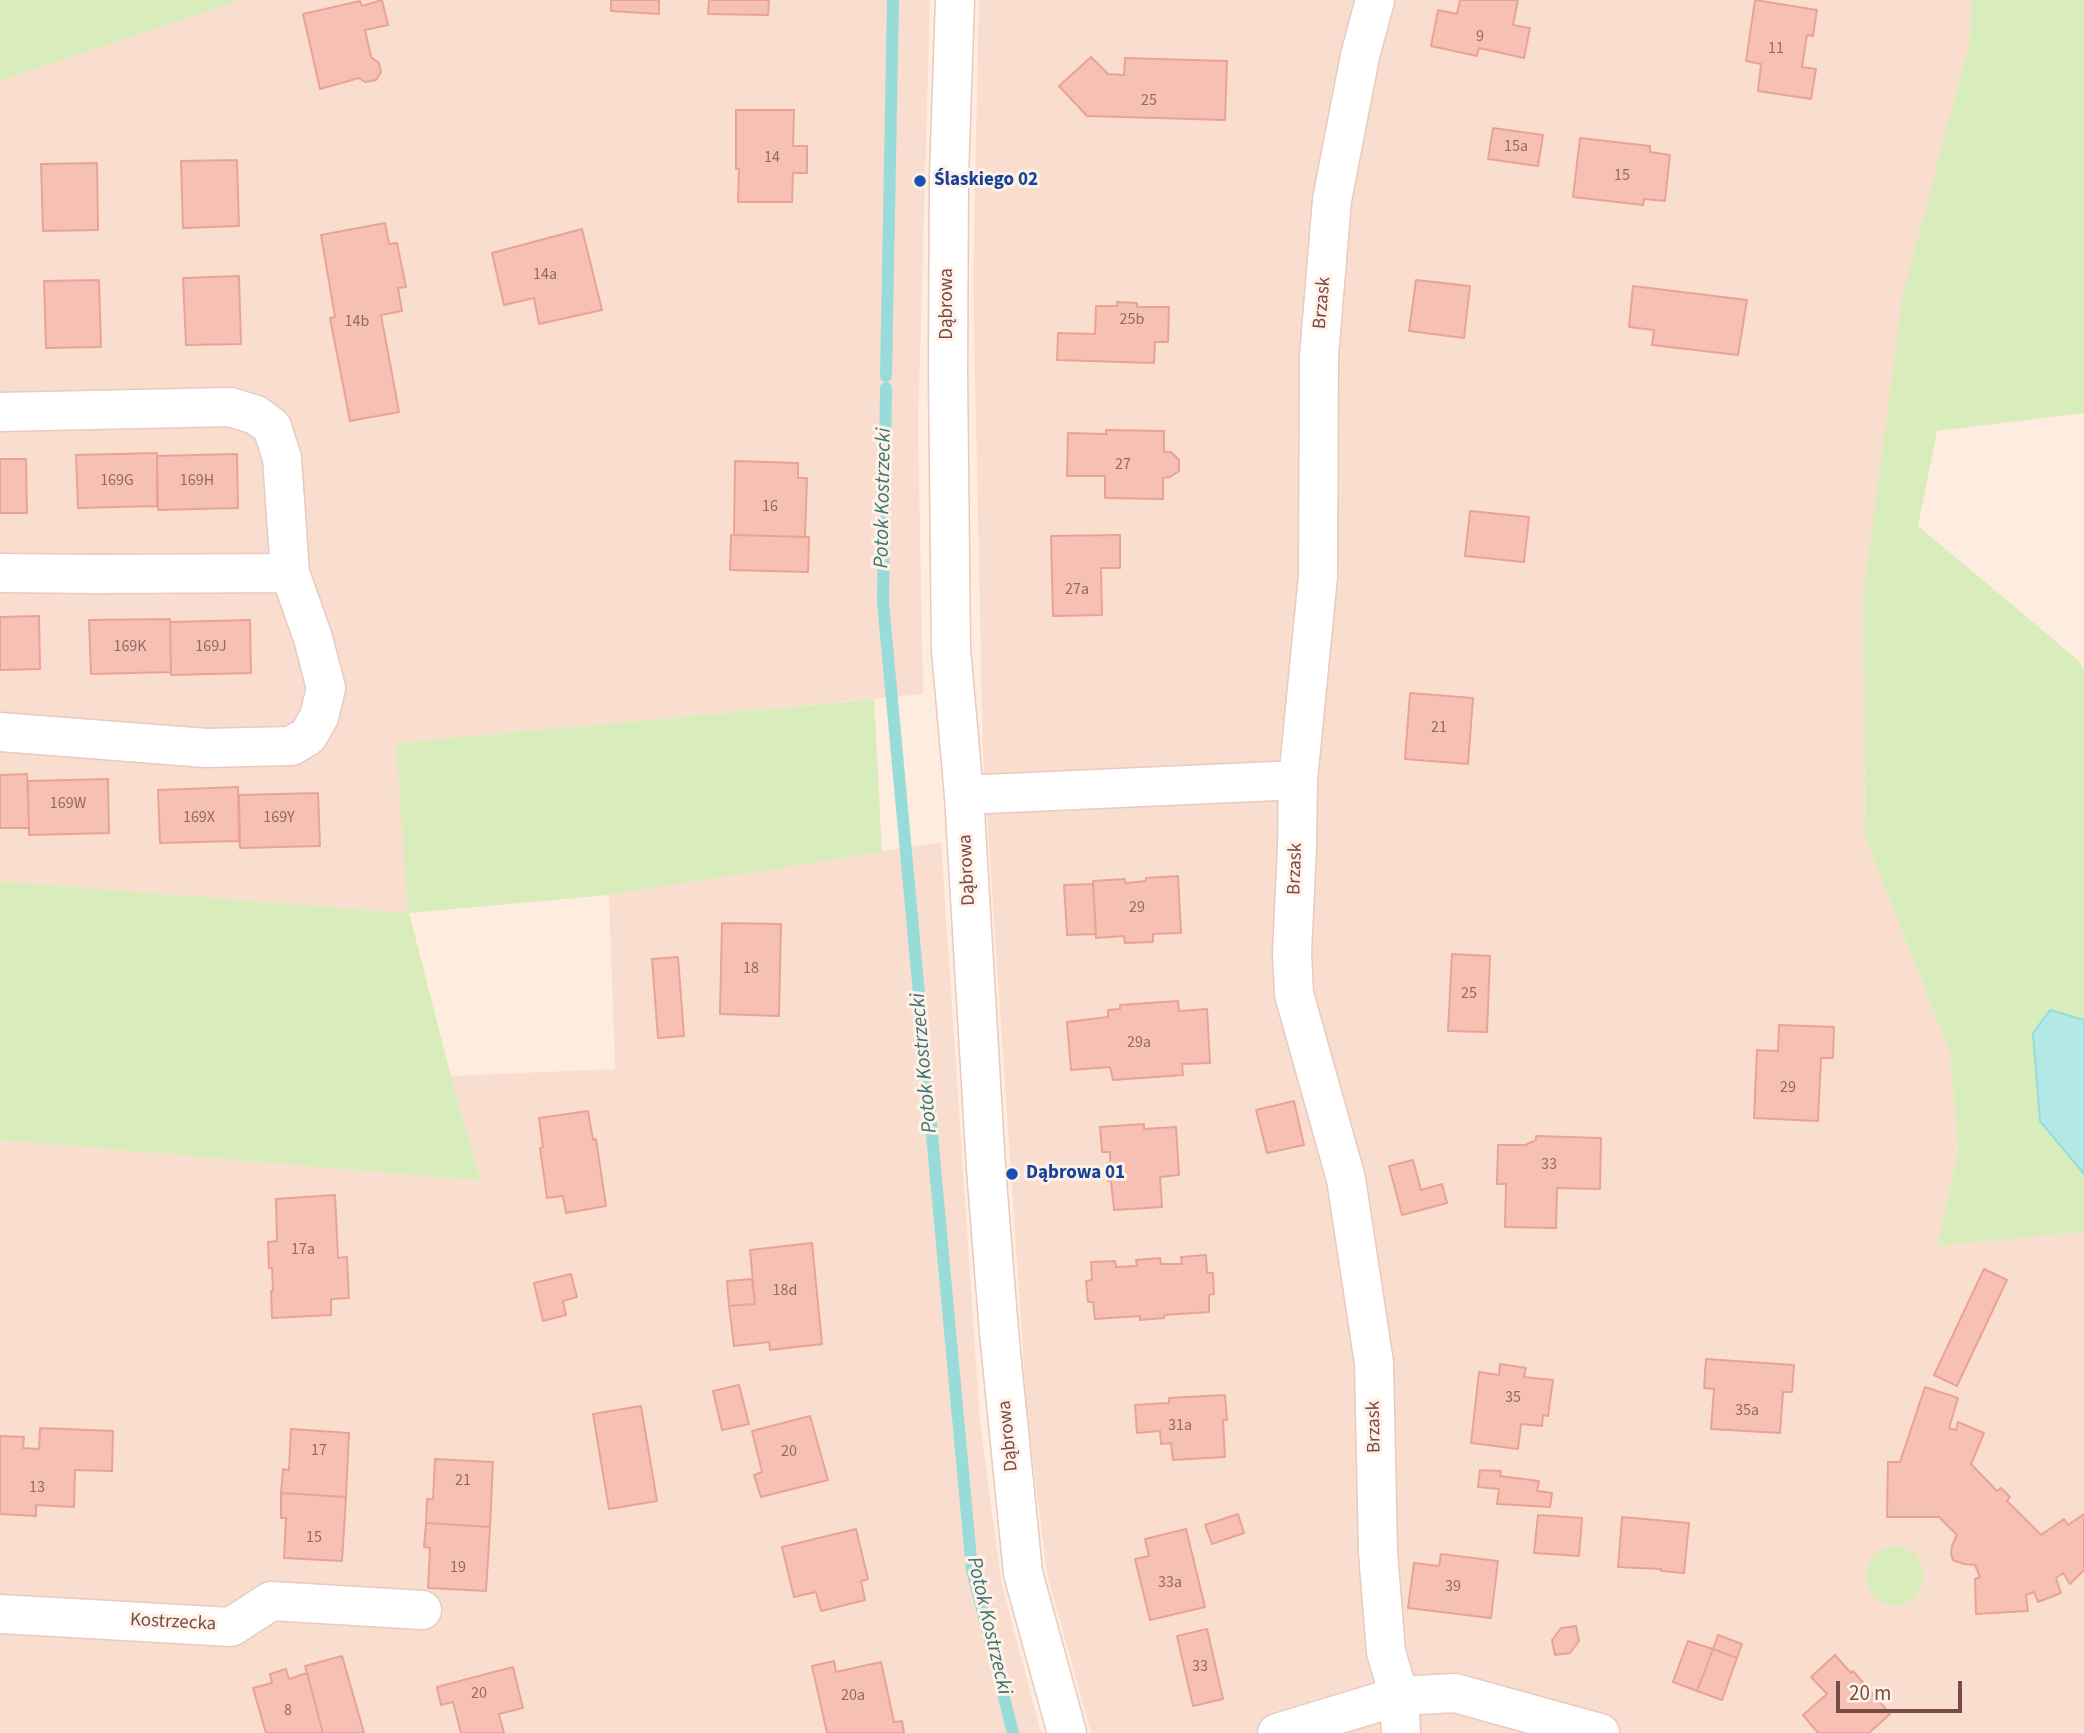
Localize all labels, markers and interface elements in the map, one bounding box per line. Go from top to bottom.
house number: 9 [1476,27,1484,47]
house number: 11 [1768,39,1784,59]
house number: 25 [1141,91,1157,111]
house number: 15a [1504,137,1528,157]
house number: 14 [764,148,780,168]
house number: 15 [1614,166,1630,186]
place label: Ślaskiego 02 [934,170,1038,192]
marker: Ślaskiego 02 [912,173,928,189]
house number: 14a [533,265,557,285]
street label: Dąbrowa [937,268,959,340]
street label: Brzask [1309,276,1337,330]
house number: 25b [1120,310,1144,330]
house number: 14b [345,312,369,332]
water label: Potok Kostrzecki [870,427,898,569]
house number: 27 [1115,455,1131,475]
house number: 169G [100,471,134,491]
house number: 169H [180,471,214,491]
house number: 16 [762,497,778,517]
house number: 27a [1065,580,1089,600]
house number: 169K [113,637,147,657]
house number: 169J [195,637,227,657]
house number: 21 [1431,718,1447,738]
house number: 169W [50,794,86,814]
house number: 169X [183,808,215,828]
house number: 169Y [263,808,295,828]
street label: Dąbrowa [955,834,981,906]
street label: Brzask [1284,842,1308,896]
house number: 29 [1129,898,1145,918]
house number: 18 [743,959,759,979]
house number: 25 [1461,984,1477,1004]
water label: Potok Kostrzecki [906,992,944,1134]
house number: 29a [1127,1033,1151,1053]
house number: 29 [1780,1078,1796,1098]
house number: 33 [1541,1155,1557,1175]
place label: Dąbrowa 01 [1026,1163,1125,1185]
marker: Dąbrowa 01 [1004,1166,1020,1182]
house number: 17a [291,1240,315,1260]
house number: 18d [773,1281,797,1301]
house number: 35 [1505,1388,1521,1408]
street label: Dąbrowa [994,1399,1024,1473]
street label: Brzask [1363,1401,1387,1453]
house number: 35a [1735,1401,1759,1421]
house number: 31a [1168,1416,1192,1436]
house number: 17 [311,1441,327,1461]
house number: 20 [781,1442,797,1462]
house number: 21 [455,1471,471,1491]
house number: 13 [29,1478,45,1498]
house number: 15 [306,1528,322,1548]
water label: Potok Kostrzecki [960,1555,1016,1697]
house number: 19 [450,1558,466,1578]
house number: 33a [1158,1573,1182,1593]
house number: 39 [1445,1577,1461,1597]
street label: Kostrzecka [129,1609,217,1637]
house number: 33 [1192,1657,1208,1677]
scale bar [1839,1666,1965,1710]
text: 20 m [1849,1678,1891,1708]
house number: 20 [471,1684,487,1704]
house number: 20a [841,1686,865,1706]
house number: 8 [284,1701,292,1721]

